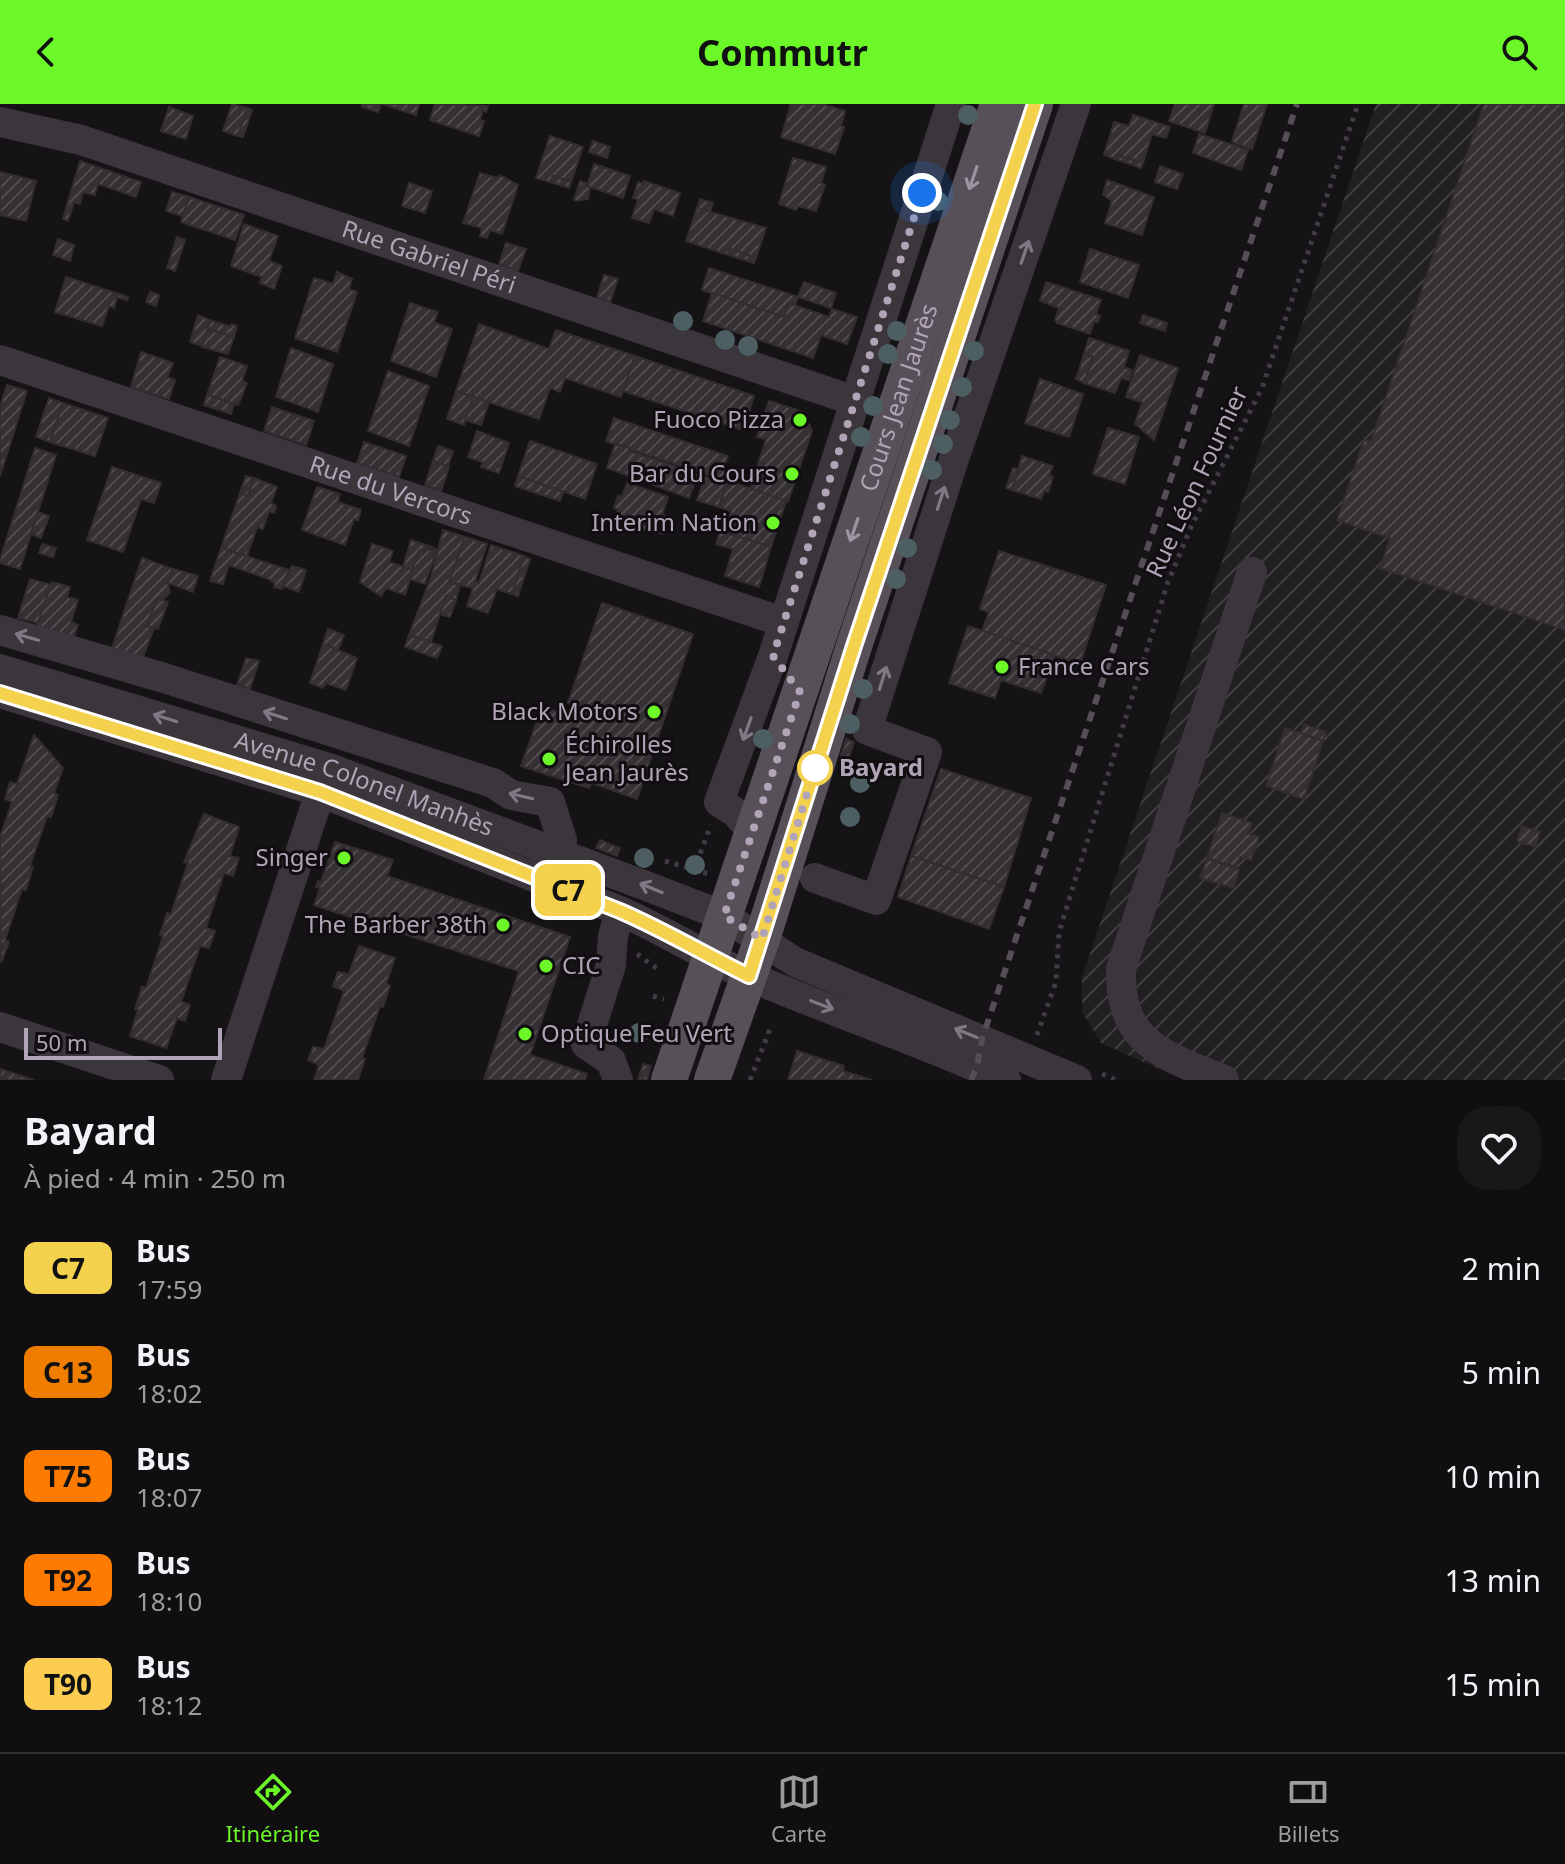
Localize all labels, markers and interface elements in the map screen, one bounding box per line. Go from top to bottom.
text: Commutr [697,28,868,77]
icon: back [24,30,68,74]
icon: search [1497,30,1541,74]
one-way arrow [964,165,979,190]
your location [902,173,942,213]
street label: Rue Gabriel Péri [338,211,521,301]
one-way arrow [1019,239,1034,264]
street label: Cours Jean Jaurès [851,299,945,495]
street label: Rue Léon Fournier [1137,380,1254,582]
place label: Fuoco Pizza [653,402,784,435]
marker: Fuoco Pizza [791,411,809,429]
street label: Rue du Vercors [305,447,477,532]
place label: Bar du Cours [629,456,776,489]
marker: Bar du Cours [783,465,801,483]
one-way arrow [935,485,950,510]
place label: Interim Nation [591,505,757,538]
marker: Interim Nation [764,514,782,532]
one-way arrow [845,518,860,543]
one-way arrow [14,629,40,644]
place label: France Cars [1018,649,1150,682]
marker: France Cars [993,658,1011,676]
one-way arrow [876,665,891,691]
place label: Black Motors [491,694,638,727]
marker: Black Motors [645,703,663,721]
one-way arrow [263,706,288,721]
one-way arrow [152,710,178,725]
one-way arrow [738,716,753,741]
street label: Avenue Colonel Manhès [231,723,499,843]
place label: Échirolles Jean Jaurès [563,727,689,788]
marker: Échirolles Jean Jaurès [540,750,558,768]
place label: Bayard [839,750,923,783]
marker: Bayard [798,751,832,785]
one-way arrow [508,788,534,803]
place label: Singer [256,840,328,873]
marker: Singer [335,849,353,867]
line badge: C7 [532,864,604,916]
text: C7 [551,871,585,909]
one-way arrow [639,880,664,894]
place label: The Barber 38th [305,907,487,940]
marker: The Barber 38th [494,916,512,934]
place label: CIC [562,948,600,981]
marker: CIC [537,957,555,975]
one-way arrow [809,999,834,1013]
place label: Optique Feu Vert [541,1016,732,1049]
scale bar [24,1024,222,1060]
one-way arrow [954,1024,979,1039]
marker: Optique Feu Vert [516,1025,534,1043]
text: 50 m [36,1027,87,1057]
text: Bayard [24,1104,157,1156]
button: heart [1457,1106,1541,1190]
text: À pied · 4 min · 250 m [24,1160,286,1196]
text: Bus [136,1230,191,1271]
text: 2 min [1462,1248,1541,1289]
text: C7 [51,1249,85,1287]
text: 17:59 [136,1271,202,1307]
text: Bus [136,1334,191,1375]
text: 5 min [1462,1352,1541,1393]
text: C13 [43,1353,93,1391]
text: 18:02 [136,1375,202,1411]
text: Bus [136,1438,191,1479]
text: 10 min [1445,1456,1541,1497]
text: T75 [44,1457,92,1495]
text: 18:07 [136,1479,202,1515]
text: Bus [136,1542,191,1583]
text: 13 min [1445,1560,1541,1601]
text: T92 [44,1561,92,1599]
text: 18:10 [136,1583,202,1619]
text: Bus [136,1646,191,1687]
text: 15 min [1445,1664,1541,1705]
text: T90 [44,1665,92,1703]
text: 18:12 [136,1687,202,1723]
tab: Itinéraire [225,1770,320,1848]
tab: Carte [771,1770,827,1848]
tab: Billets [1277,1770,1340,1848]

